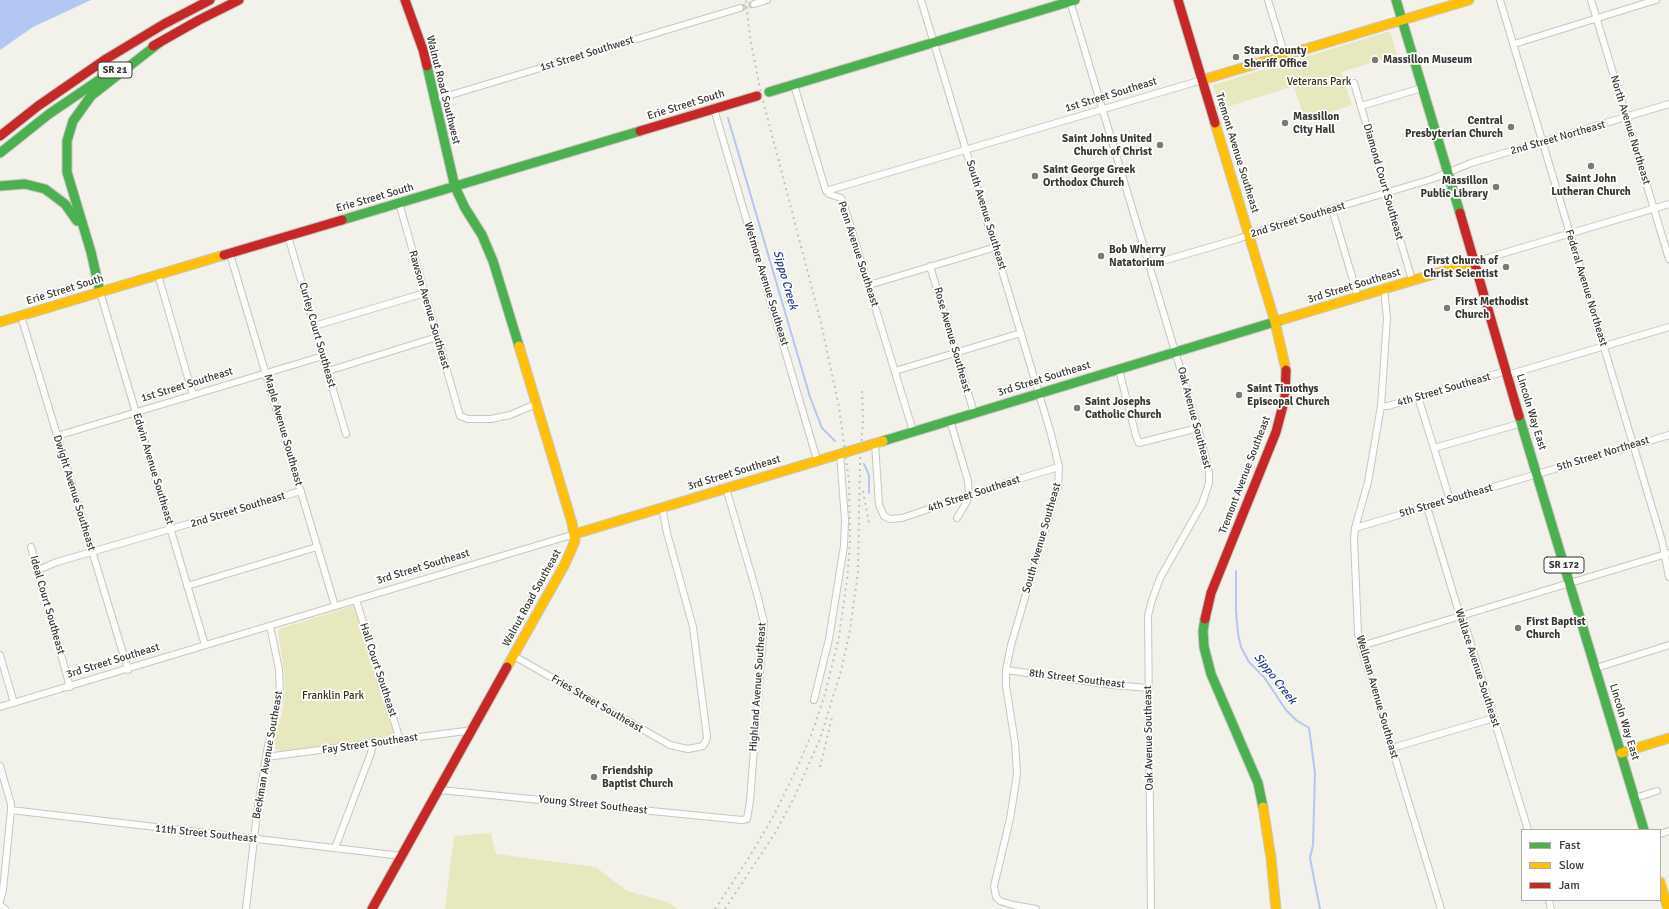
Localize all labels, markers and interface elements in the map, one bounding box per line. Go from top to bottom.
street label: 1st Street Southwest [538,33,636,75]
street label: Walnut Road Southwest [423,34,463,146]
place label: Stark County Sheriff Office [1244,44,1307,70]
marker: Stark County Sheriff Office [1231,52,1241,62]
place label: Massillon Museum [1383,53,1472,67]
marker: Massillon Museum [1370,55,1380,65]
road number: SR 21 [98,62,132,78]
street label: North Avenue Northeast [1607,74,1653,186]
street label: 1st Street Southeast [1063,75,1159,115]
park label: Veterans Park [1287,75,1351,89]
street label: Erie Street South [646,87,726,123]
street label: Tremont Avenue Southeast [1212,91,1262,215]
place label: Massillon City Hall [1293,110,1339,136]
place label: Central Presbyterian Church [1405,114,1503,140]
marker: Massillon City Hall [1280,118,1290,128]
street label: 2nd Street Northeast [1509,118,1607,158]
street label: Diamond Court Southeast [1360,122,1406,242]
marker: Central Presbyterian Church [1506,122,1516,132]
place label: Saint Johns United Church of Christ [1062,132,1152,158]
marker: Saint Johns United Church of Christ [1155,140,1165,150]
street label: South Avenue Southeast [963,158,1009,272]
marker: Saint John Lutheran Church [1586,161,1596,171]
place label: Saint George Greek Orthodox Church [1043,163,1135,189]
marker: Saint George Greek Orthodox Church [1030,171,1040,181]
place label: Saint John Lutheran Church [1551,172,1631,198]
place label: Massillon Public Library [1421,174,1488,200]
street label: Erie Street South [335,181,415,215]
marker: Massillon Public Library [1491,182,1501,192]
street label: 2nd Street Southeast [1249,199,1347,241]
street label: Penn Avenue Southeast [835,200,881,308]
street label: Wetmore Avenue Southeast [741,220,791,348]
street label: Federal Avenue Northeast [1562,228,1610,348]
place label: Bob Wherry Natatorium [1109,243,1166,269]
street label: Rawson Avenue Southeast [406,249,452,371]
water label: Sippo Creek [770,249,800,311]
marker: Bob Wherry Natatorium [1096,251,1106,261]
place label: First Church of Christ Scientist [1423,254,1498,280]
marker: First Church of Christ Scientist [1501,262,1511,272]
street label: 3rd Street Southeast [1306,266,1402,306]
street label: Erie Street South [25,272,105,308]
street label: Curley Court Southeast [296,281,338,389]
street label: Rose Avenue Southeast [931,286,973,394]
place label: First Methodist Church [1455,295,1529,321]
marker: First Methodist Church [1442,303,1452,313]
street label: 3rd Street Southeast [996,359,1092,399]
street label: 1st Street Southeast [139,365,235,405]
street label: Oak Avenue Southeast [1174,366,1214,470]
street label: 4th Street Southeast [1396,370,1492,410]
street label: Lincoln Way East [1513,372,1549,452]
street label: Maple Avenue Southeast [261,373,305,487]
place label: Saint Timothys Episcopal Church [1247,382,1330,408]
marker: Saint Timothys Episcopal Church [1234,390,1244,400]
place label: Saint Josephs Catholic Church [1085,395,1161,421]
marker: Saint Josephs Catholic Church [1072,403,1082,413]
street label: Edwin Avenue Southeast [130,412,176,526]
street label: Tremont Avenue Southeast [1216,414,1274,536]
street label: Dwight Avenue Southeast [50,433,98,553]
street label: 5th Street Northeast [1555,434,1651,474]
street label: 3rd Street Southeast [686,453,782,493]
street label: 4th Street Southeast [926,473,1022,515]
street label: South Avenue Southeast [1020,481,1064,595]
street label: 5th Street Southeast [1398,481,1494,521]
street label: 2nd Street Southeast [189,489,287,531]
street label: 3rd Street Southeast [375,547,471,587]
street label: Walnut Road Southeast [500,547,564,649]
street label: Ideal Court Southeast [27,554,67,656]
road number: SR 172 [1544,557,1584,573]
street label: Wallace Avenue Southeast [1452,607,1502,729]
place label: First Baptist Church [1526,615,1586,641]
street label: Hall Court Southeast [357,621,399,719]
street label: Highland Avenue Southeast [747,622,769,752]
marker: First Baptist Church [1513,623,1523,633]
street label: Wellman Avenue Southeast [1353,634,1401,760]
street label: 3rd Street Southeast [65,641,161,681]
water label: Sippo Creek [1251,651,1299,707]
street label: 8th Street Southeast [1028,667,1126,691]
street label: Fries Street Southeast [549,672,645,736]
street label: Lincoln Way East [1606,682,1642,762]
street label: Oak Avenue Southeast [1141,685,1157,791]
park label: Franklin Park [302,689,364,703]
street label: Beckman Avenue Southeast [250,690,286,820]
street label: Fay Street Southeast [321,731,419,757]
place label: Friendship Baptist Church [602,764,673,790]
marker: Friendship Baptist Church [589,772,599,782]
street label: Young Street Southeast [538,793,648,817]
street label: 11th Street Southeast [154,822,258,846]
legend [1521,829,1661,901]
text: Fast [1559,838,1580,853]
text: Slow [1559,858,1584,873]
text: Jam [1559,878,1580,893]

